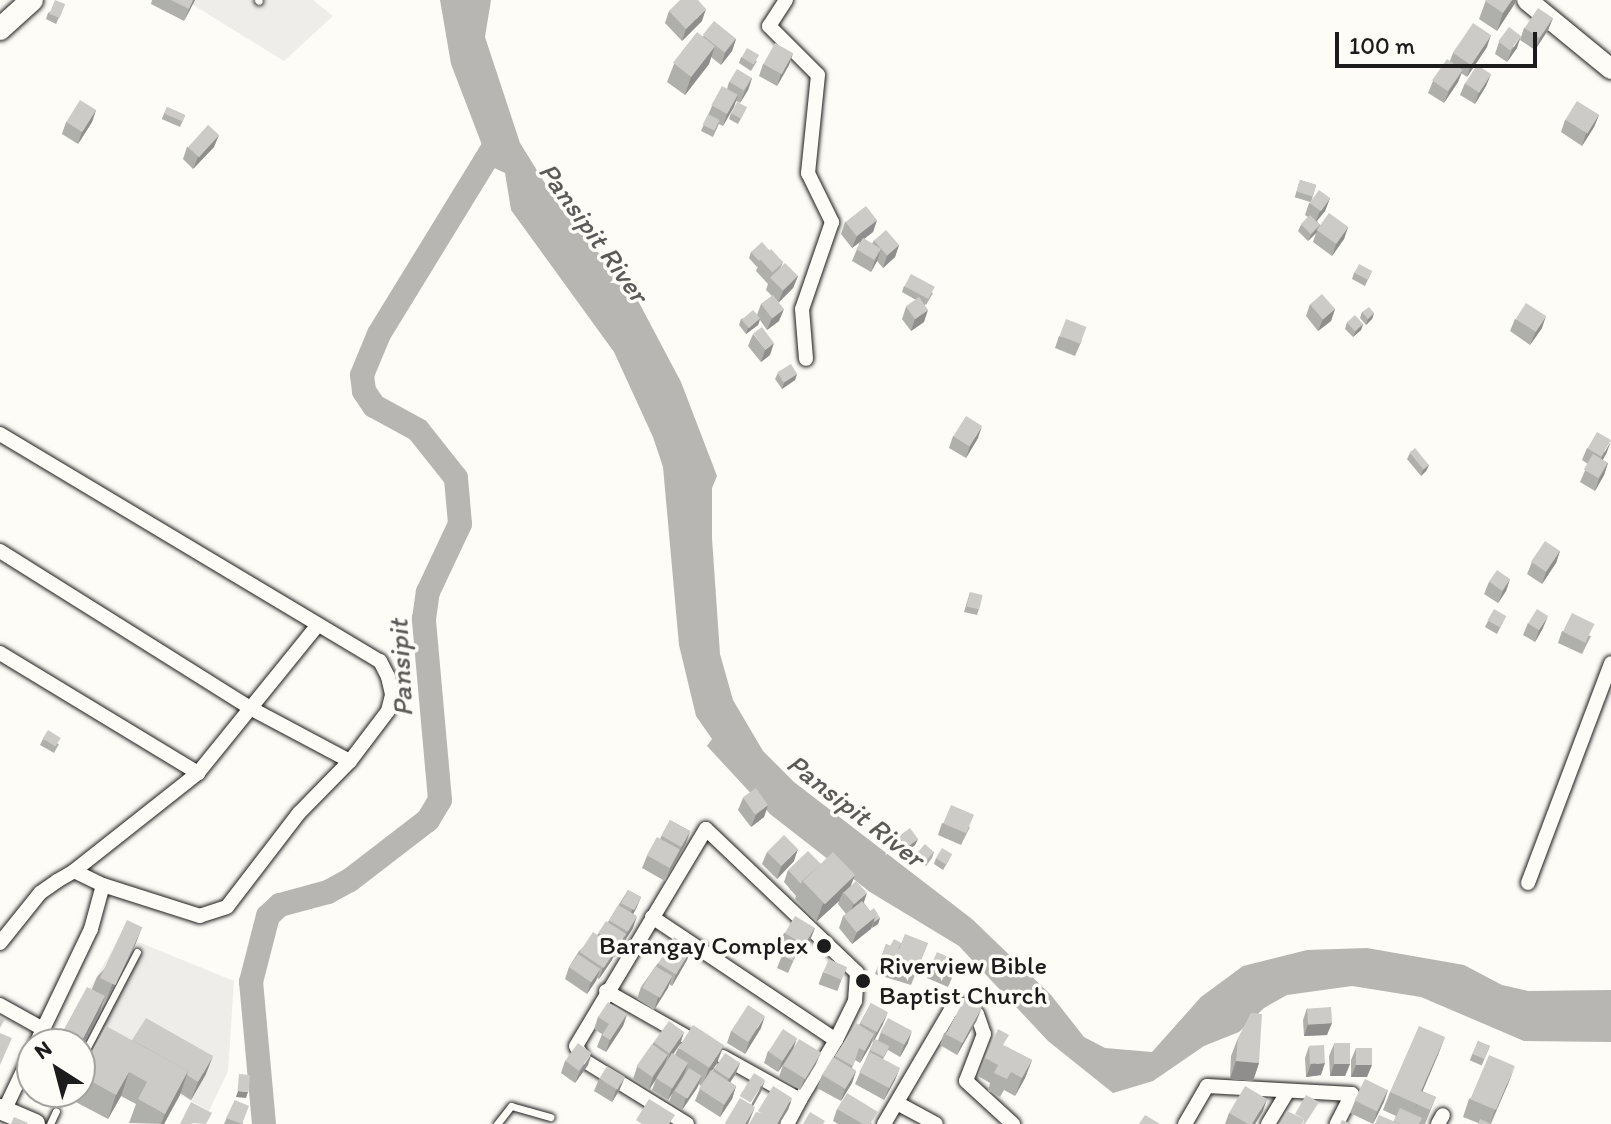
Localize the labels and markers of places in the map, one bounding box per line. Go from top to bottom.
place label: Barangay Complex [599,930,808,962]
marker: Barangay Complex [815,937,833,955]
place label: Riverview Bible Baptist Church [879,950,1048,1012]
marker: Riverview Bible Baptist Church [854,972,872,990]

